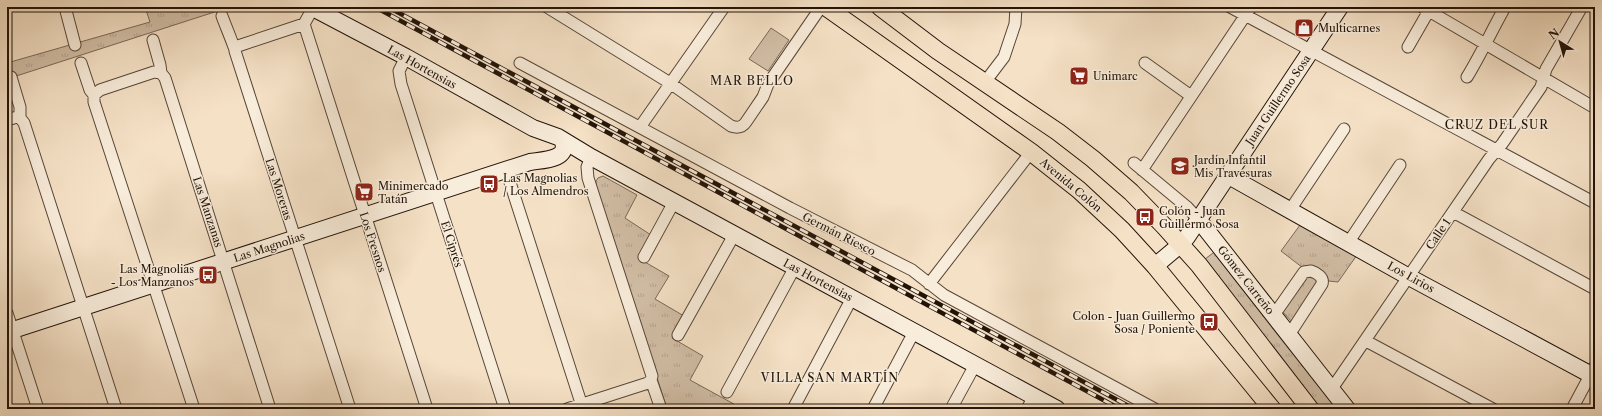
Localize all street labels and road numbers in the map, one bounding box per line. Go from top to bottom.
street label: Las Hortensias [385,42,459,92]
street label: Juan Guillermo Sosa [1241,52,1314,150]
street label: Avenida Colón [1036,154,1105,215]
street label: Las Moreras [262,156,296,222]
street label: Las Manzanas [190,175,226,249]
street label: Los Fresnos [357,210,389,274]
street label: Germán Riesco [800,210,878,259]
street label: Calle 1 [1423,215,1454,252]
street label: El Ciprés [438,219,466,269]
street label: Las Magnolias [232,229,307,265]
street label: Gómez Carreño [1215,243,1277,317]
street label: Las Hortensias [781,256,855,304]
street label: Los Lirios [1385,258,1437,296]

